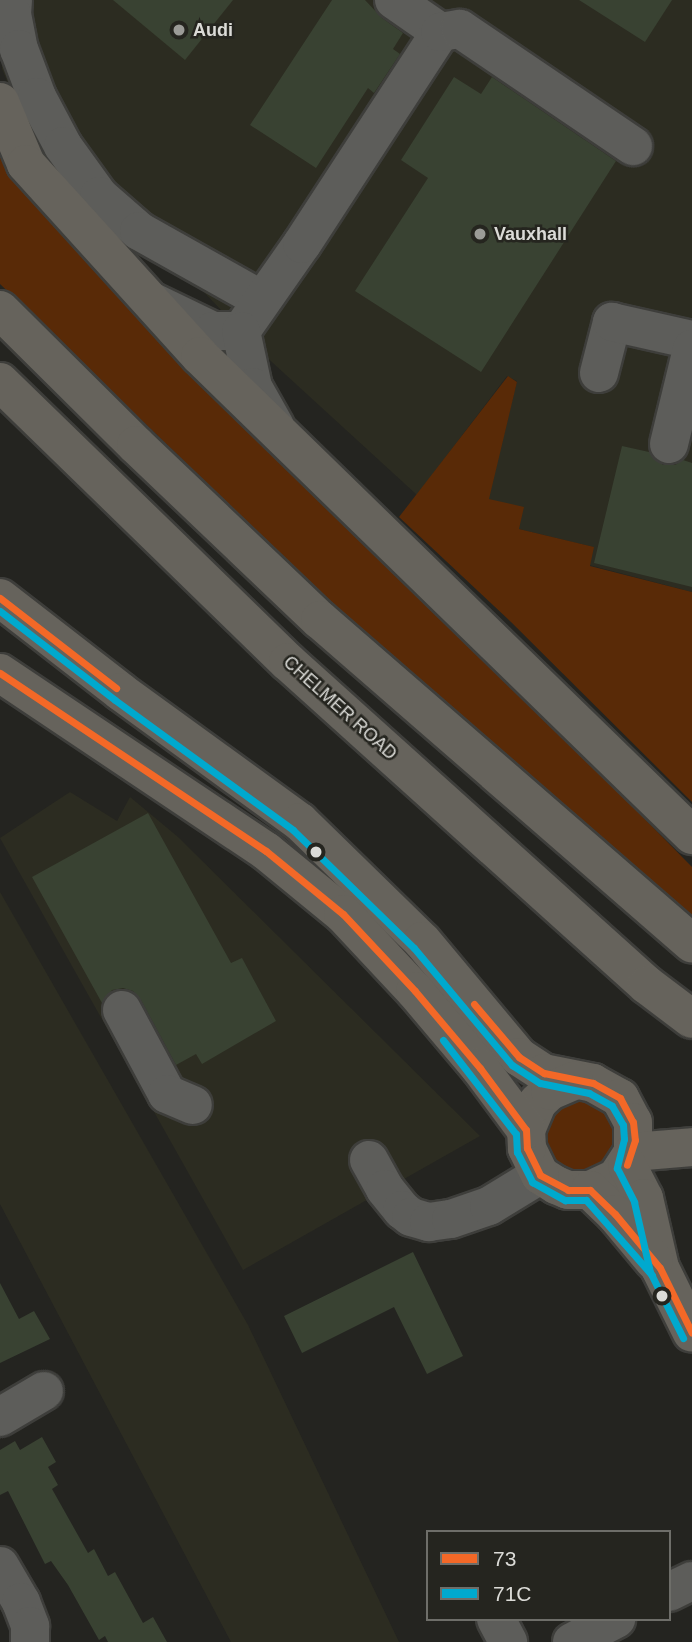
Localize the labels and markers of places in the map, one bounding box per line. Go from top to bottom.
place label: Audi [193,19,233,41]
marker: Audi [171,22,187,38]
place label: Vauxhall [494,223,567,245]
marker: Vauxhall [472,226,488,242]
unlabelled marker [309,845,323,859]
unlabelled marker [655,1289,669,1303]

